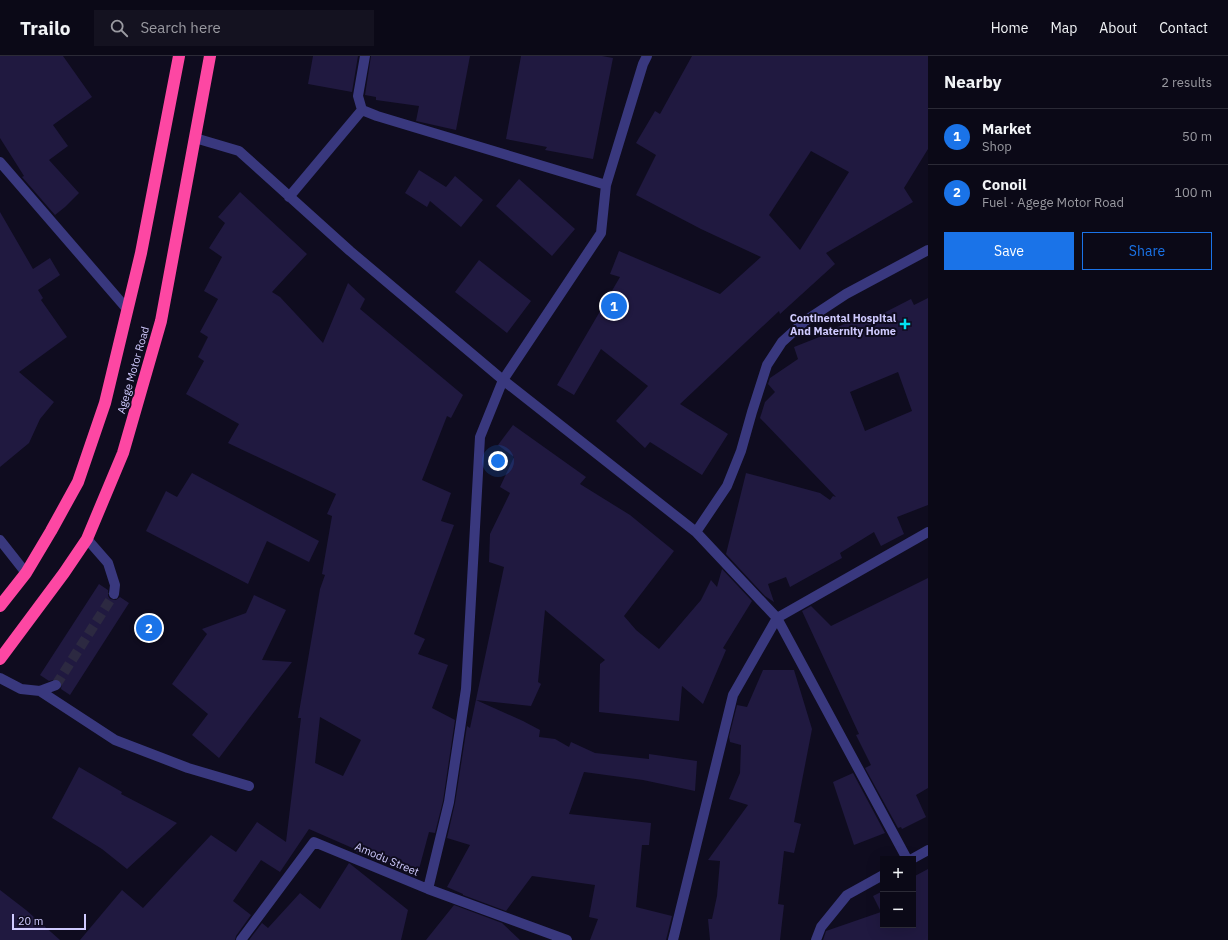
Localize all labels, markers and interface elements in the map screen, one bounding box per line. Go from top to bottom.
search box [94,10,374,46]
text: Trailo [20,16,70,40]
icon: search [108,17,130,39]
text: Search here [140,18,221,37]
text: Home [991,19,1028,37]
text: Map [1050,19,1077,37]
text: About [1099,19,1137,37]
text: Contact [1159,19,1208,37]
text: Nearby [944,71,1002,93]
text: 2 results [1161,74,1212,91]
text: Market [982,119,1031,138]
text: 1 [953,128,961,145]
text: 50 m [1182,128,1212,145]
text: Shop [982,138,1012,155]
text: Conoil [982,175,1026,194]
text: 2 [953,184,961,201]
text: 100 m [1174,184,1212,201]
text: Fuel · Agege Motor Road [982,194,1124,211]
button: Save [944,232,1074,270]
button: Share [1082,232,1212,270]
pin: 1 [601,291,627,321]
place label: Continental Hospital And Maternity Home [790,311,897,338]
marker: Continental Hospital And Maternity Home [899,318,911,330]
street label: Agege Motor Road [114,325,152,415]
your location [488,451,508,471]
pin: 2 [136,613,162,643]
street label: Amodu Street [353,839,421,879]
map controls [880,856,916,928]
button: + [880,856,916,892]
button: − [880,892,916,928]
scale bar [12,912,86,931]
text: 20 m [18,914,43,928]

